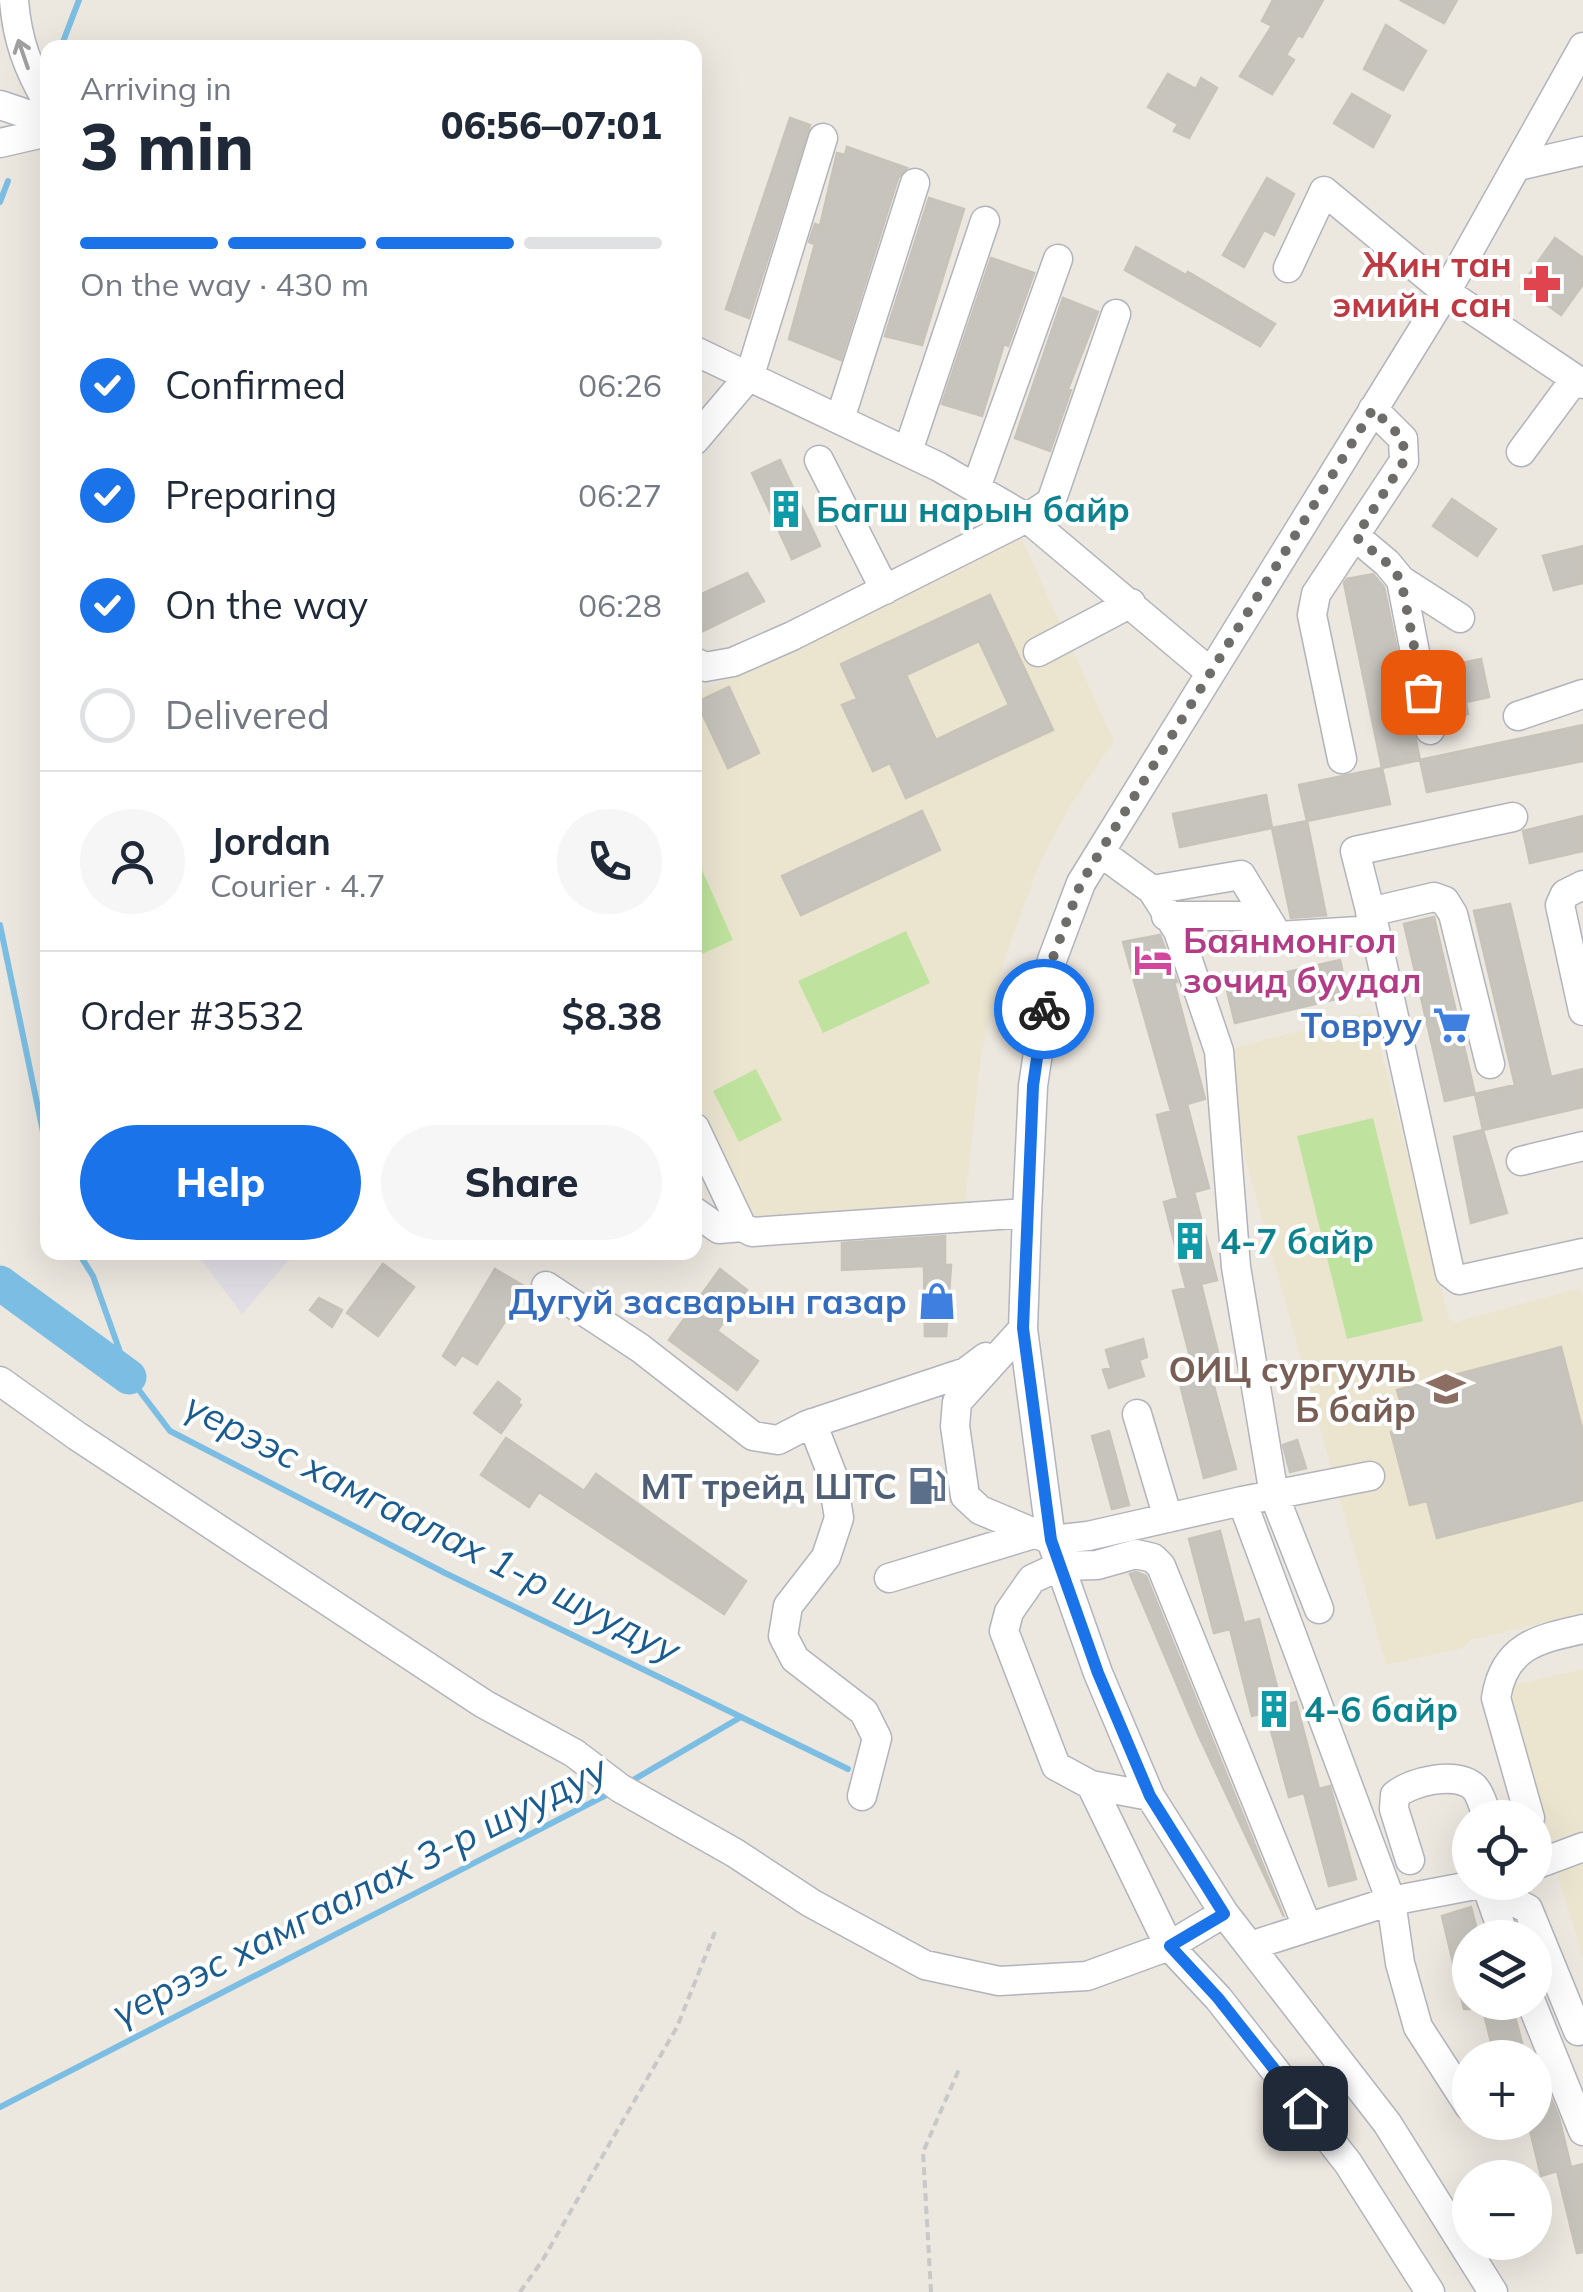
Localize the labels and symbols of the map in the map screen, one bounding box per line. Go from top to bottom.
one-way arrow [13,38,31,70]
place label: Жин тан эмийн сан [1332,242,1512,326]
pharmacy icon: Жин тан эмийн сан [1521,263,1563,305]
place label: Багш нарын байр [816,487,1130,531]
building icon: Багш нарын байр [765,488,807,530]
pin [1381,650,1466,735]
place label: Баянмонгол зочид буудал [1183,918,1422,1002]
hotel icon: Баянмонгол зочид буудал [1132,939,1174,981]
courier [994,959,1094,1059]
place label: Товруу [1301,1003,1423,1047]
supermarket icon: Товруу [1431,1004,1473,1046]
place label: 4-7 байр [1220,1219,1374,1263]
building icon: 4-7 байр [1169,1220,1211,1262]
place label: Дугуй засварын газар [509,1279,907,1323]
shop icon: Дугуй засварын газар [916,1280,958,1322]
place label: ОИЦ сургууль Б байр [1169,1347,1416,1431]
school or university icon: ОИЦ сургууль Б байр [1425,1368,1467,1410]
water label: үерээс хамгаалах 1-р шуудуу [177,1381,690,1674]
place label: МТ трейд ШТС [641,1464,897,1508]
fuel station icon: МТ трейд ШТС [906,1465,948,1507]
place label: 4-6 байр [1304,1687,1458,1731]
building icon: 4-6 байр [1253,1688,1295,1730]
water label: үерээс хамгаалах 3-р шуудуу [103,1743,616,2036]
pin [1263,2066,1348,2151]

